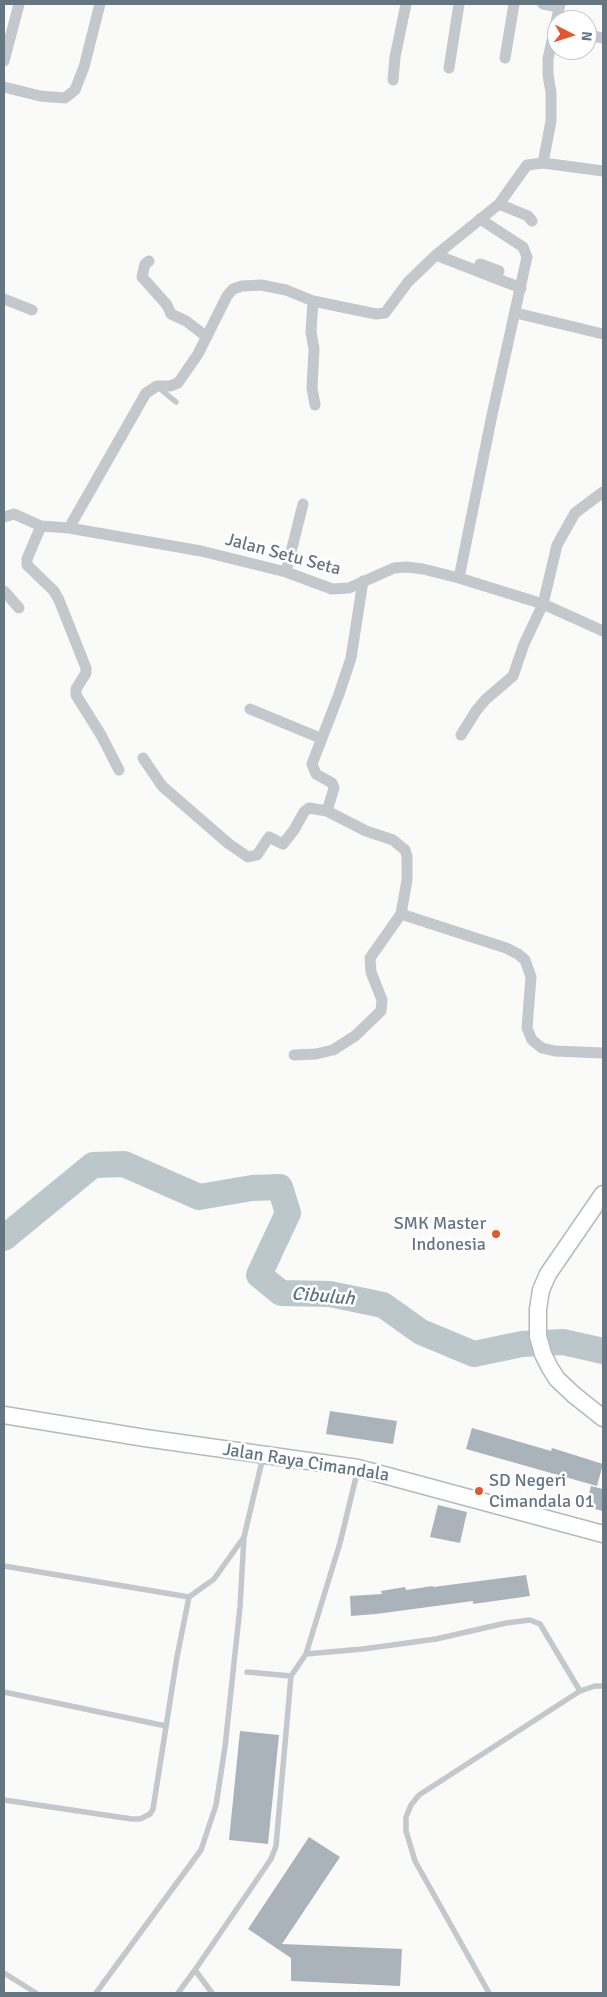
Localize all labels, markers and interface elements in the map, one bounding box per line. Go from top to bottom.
north arrow [547,10,597,60]
text: N [578,31,595,42]
street label: Jalan Setu Seta [223,529,343,581]
place label: SMK Master Indonesia [394,1213,486,1256]
marker: SMK Master Indonesia [490,1228,502,1240]
water label: Cibuluh [291,1283,355,1311]
street label: Jalan Raya Cimandala [221,1439,391,1487]
place label: SD Negeri Cimandala 01 [489,1470,595,1512]
marker: SD Negeri Cimandala 01 [473,1485,485,1497]

